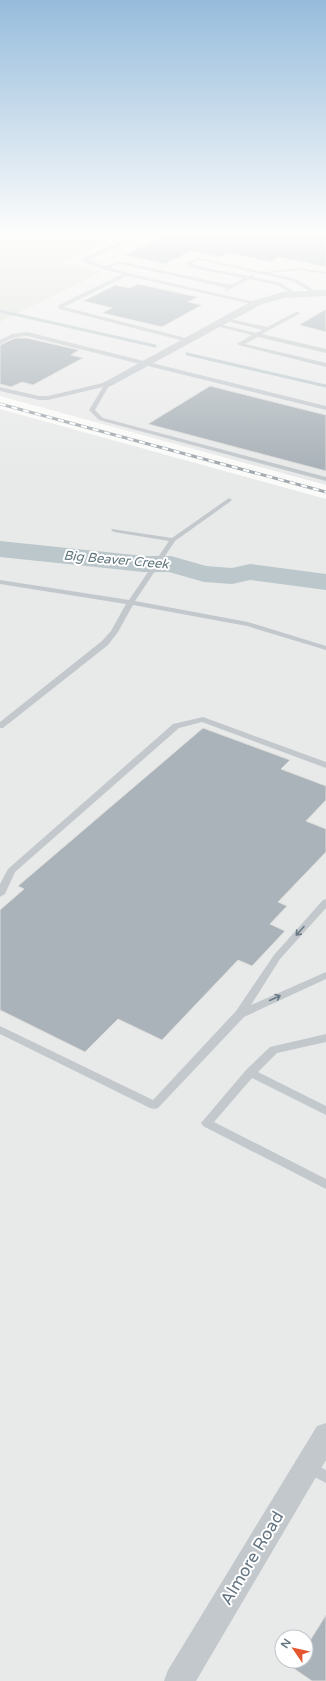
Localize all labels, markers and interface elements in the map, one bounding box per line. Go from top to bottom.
water label: Big Beaver Creek [63,547,170,573]
one-way arrow [295,926,305,936]
one-way arrow [269,994,281,1001]
street label: Almore Road [216,1507,288,1609]
north arrow [274,1629,314,1669]
text: N [278,1636,294,1651]

